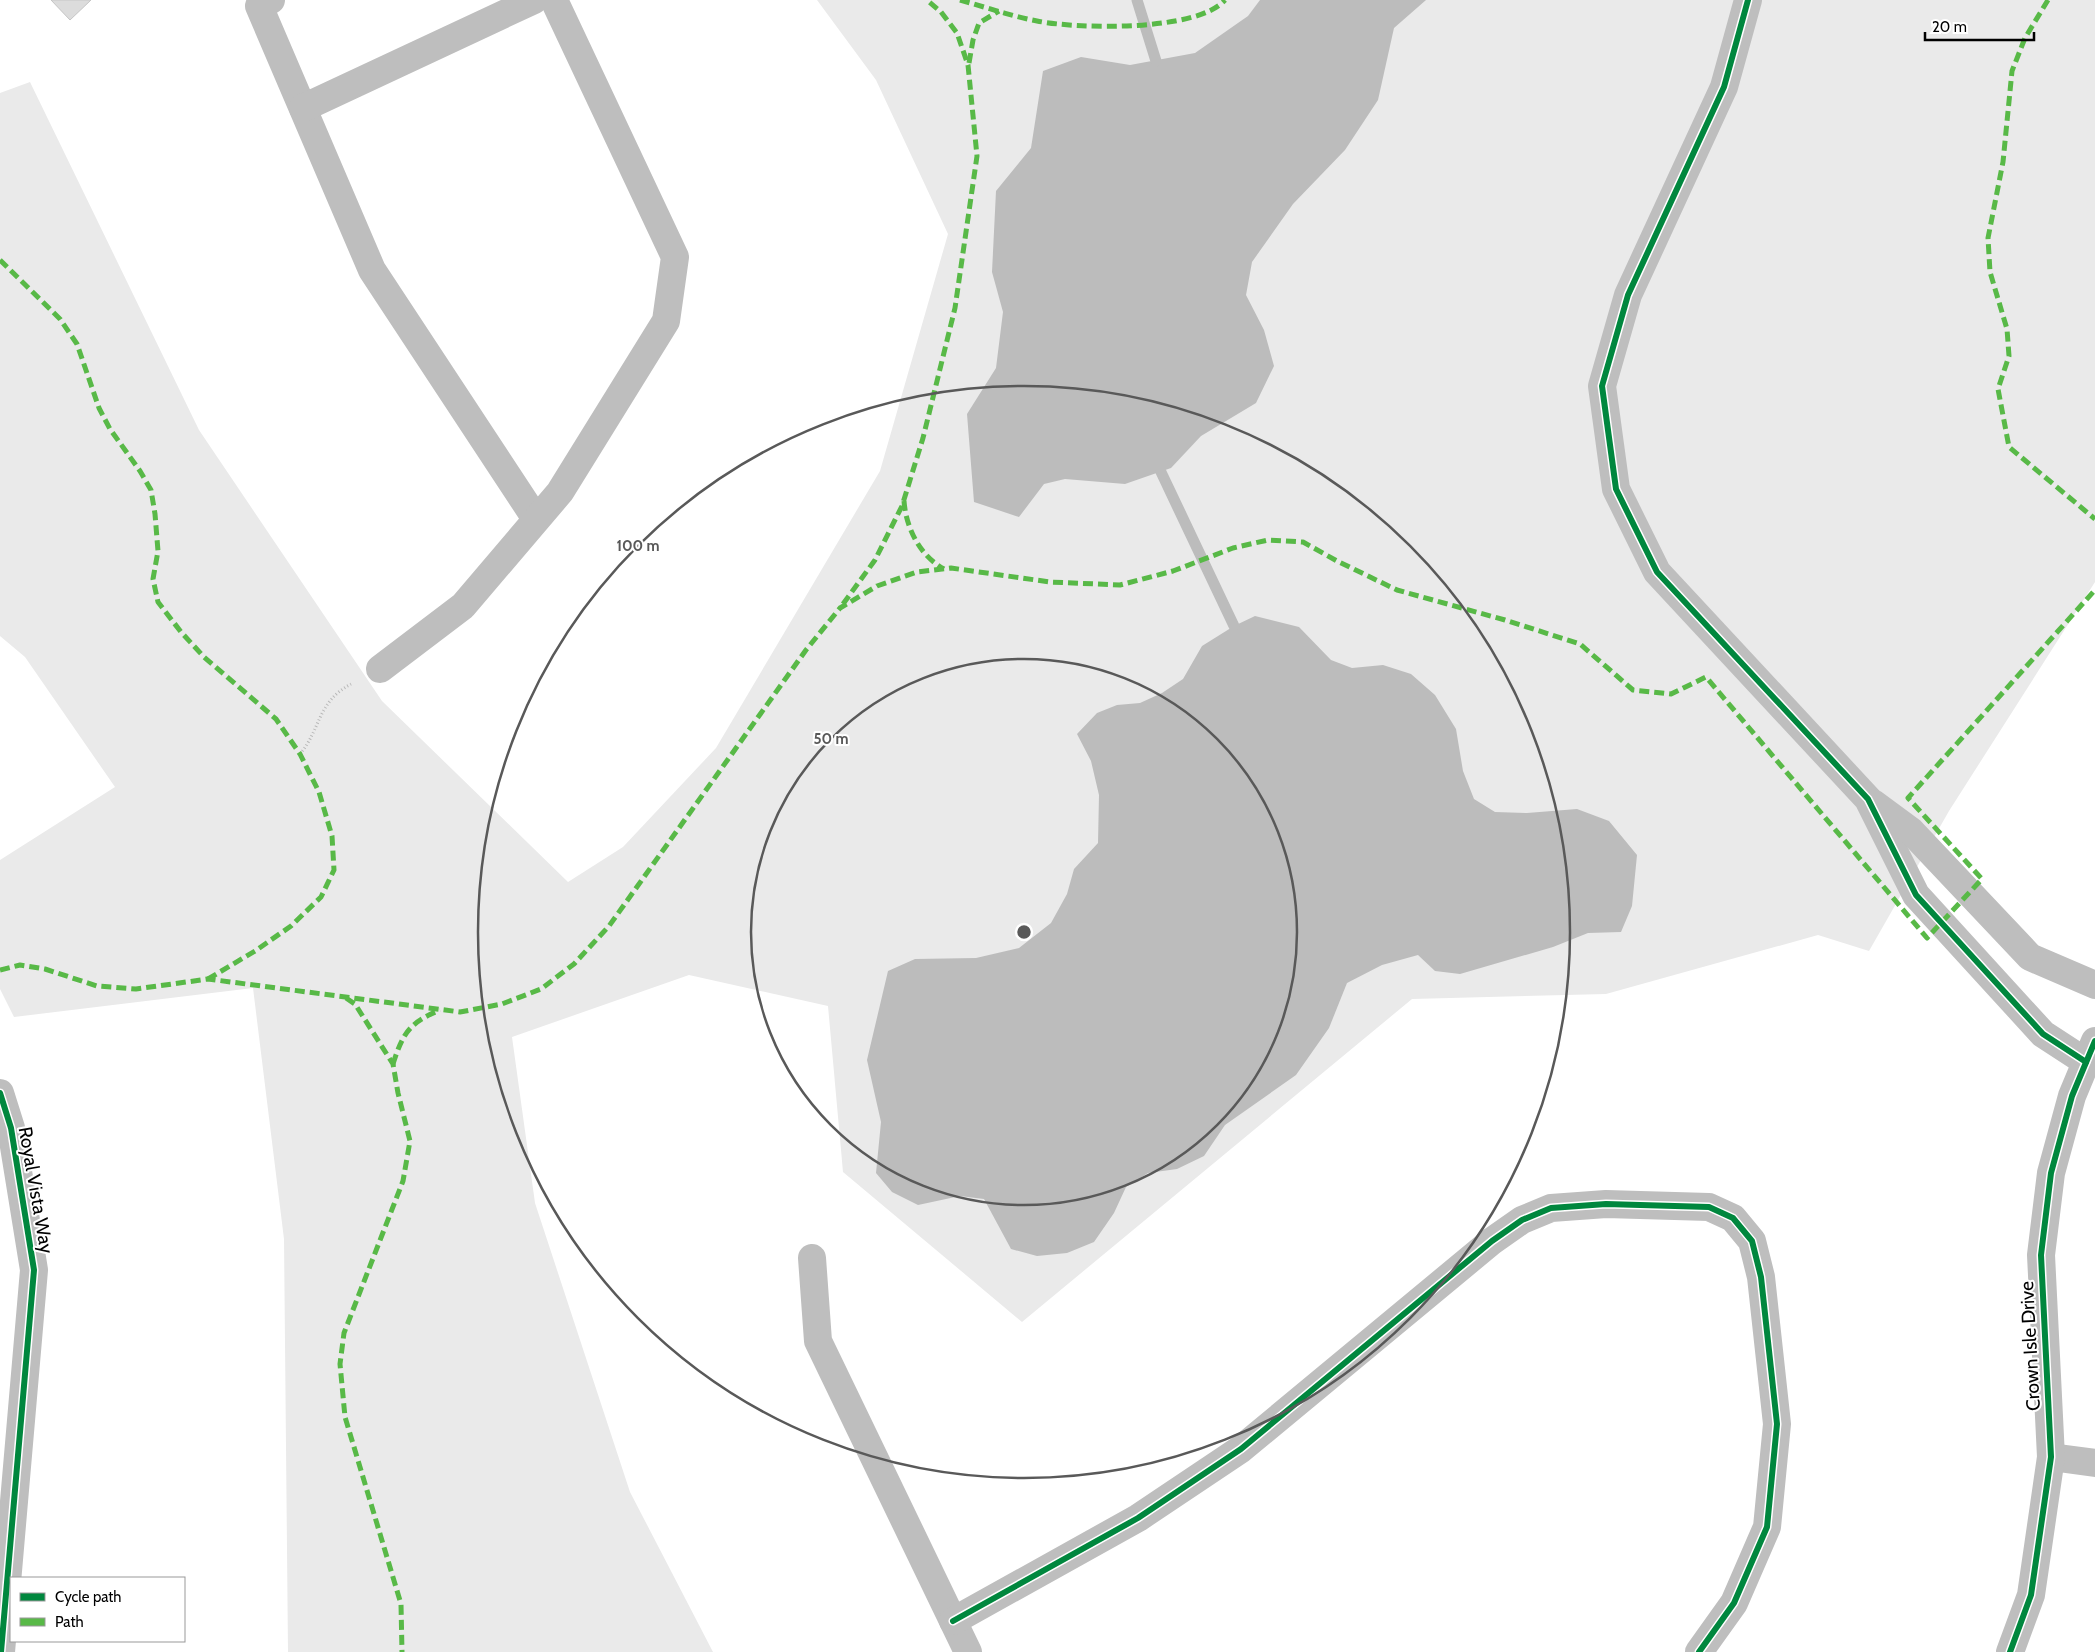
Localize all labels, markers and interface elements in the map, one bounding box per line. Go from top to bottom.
scale bar [1925,10,2034,42]
text: 20 m [1932,18,1967,36]
text: 100 m [616,537,660,555]
text: 50 m [813,730,849,748]
centre of rings [1015,923,1033,941]
street label: Royal Vista Way [14,1125,59,1256]
street label: Crown Isle Drive [2015,1280,2045,1411]
legend [10,1577,185,1642]
text: Cycle path [55,1588,121,1606]
text: Path [55,1613,84,1631]

